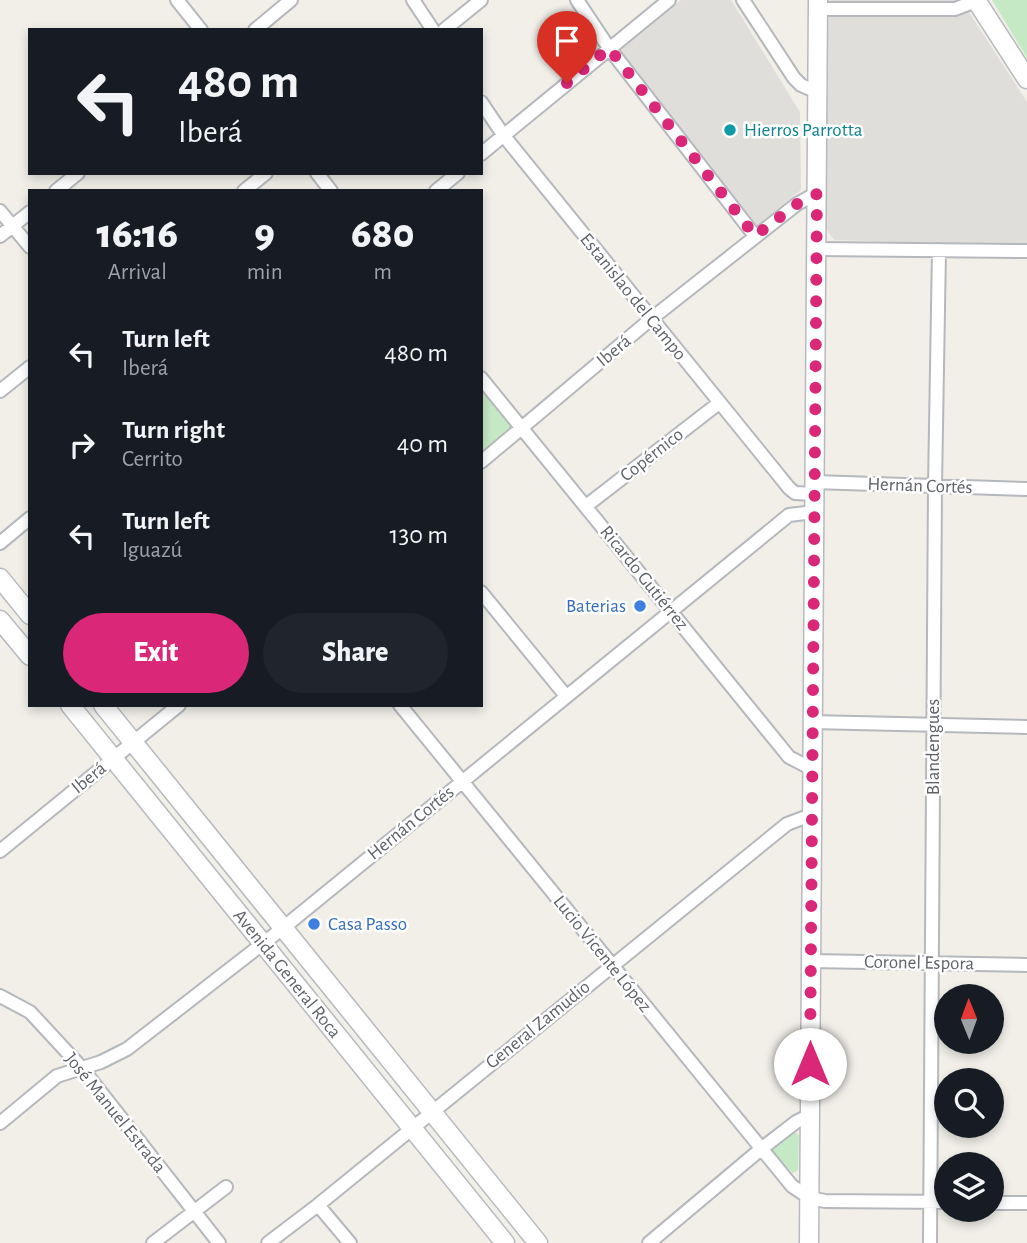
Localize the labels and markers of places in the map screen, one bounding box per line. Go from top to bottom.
pin [537,11,597,83]
place label: Hierros Parrotta [744,121,863,140]
marker: Hierros Parrotta [722,122,738,138]
place label: Baterias [566,597,626,616]
marker: Baterias [632,598,648,614]
place label: Casa Passo [328,915,407,934]
marker: Casa Passo [306,916,322,932]

